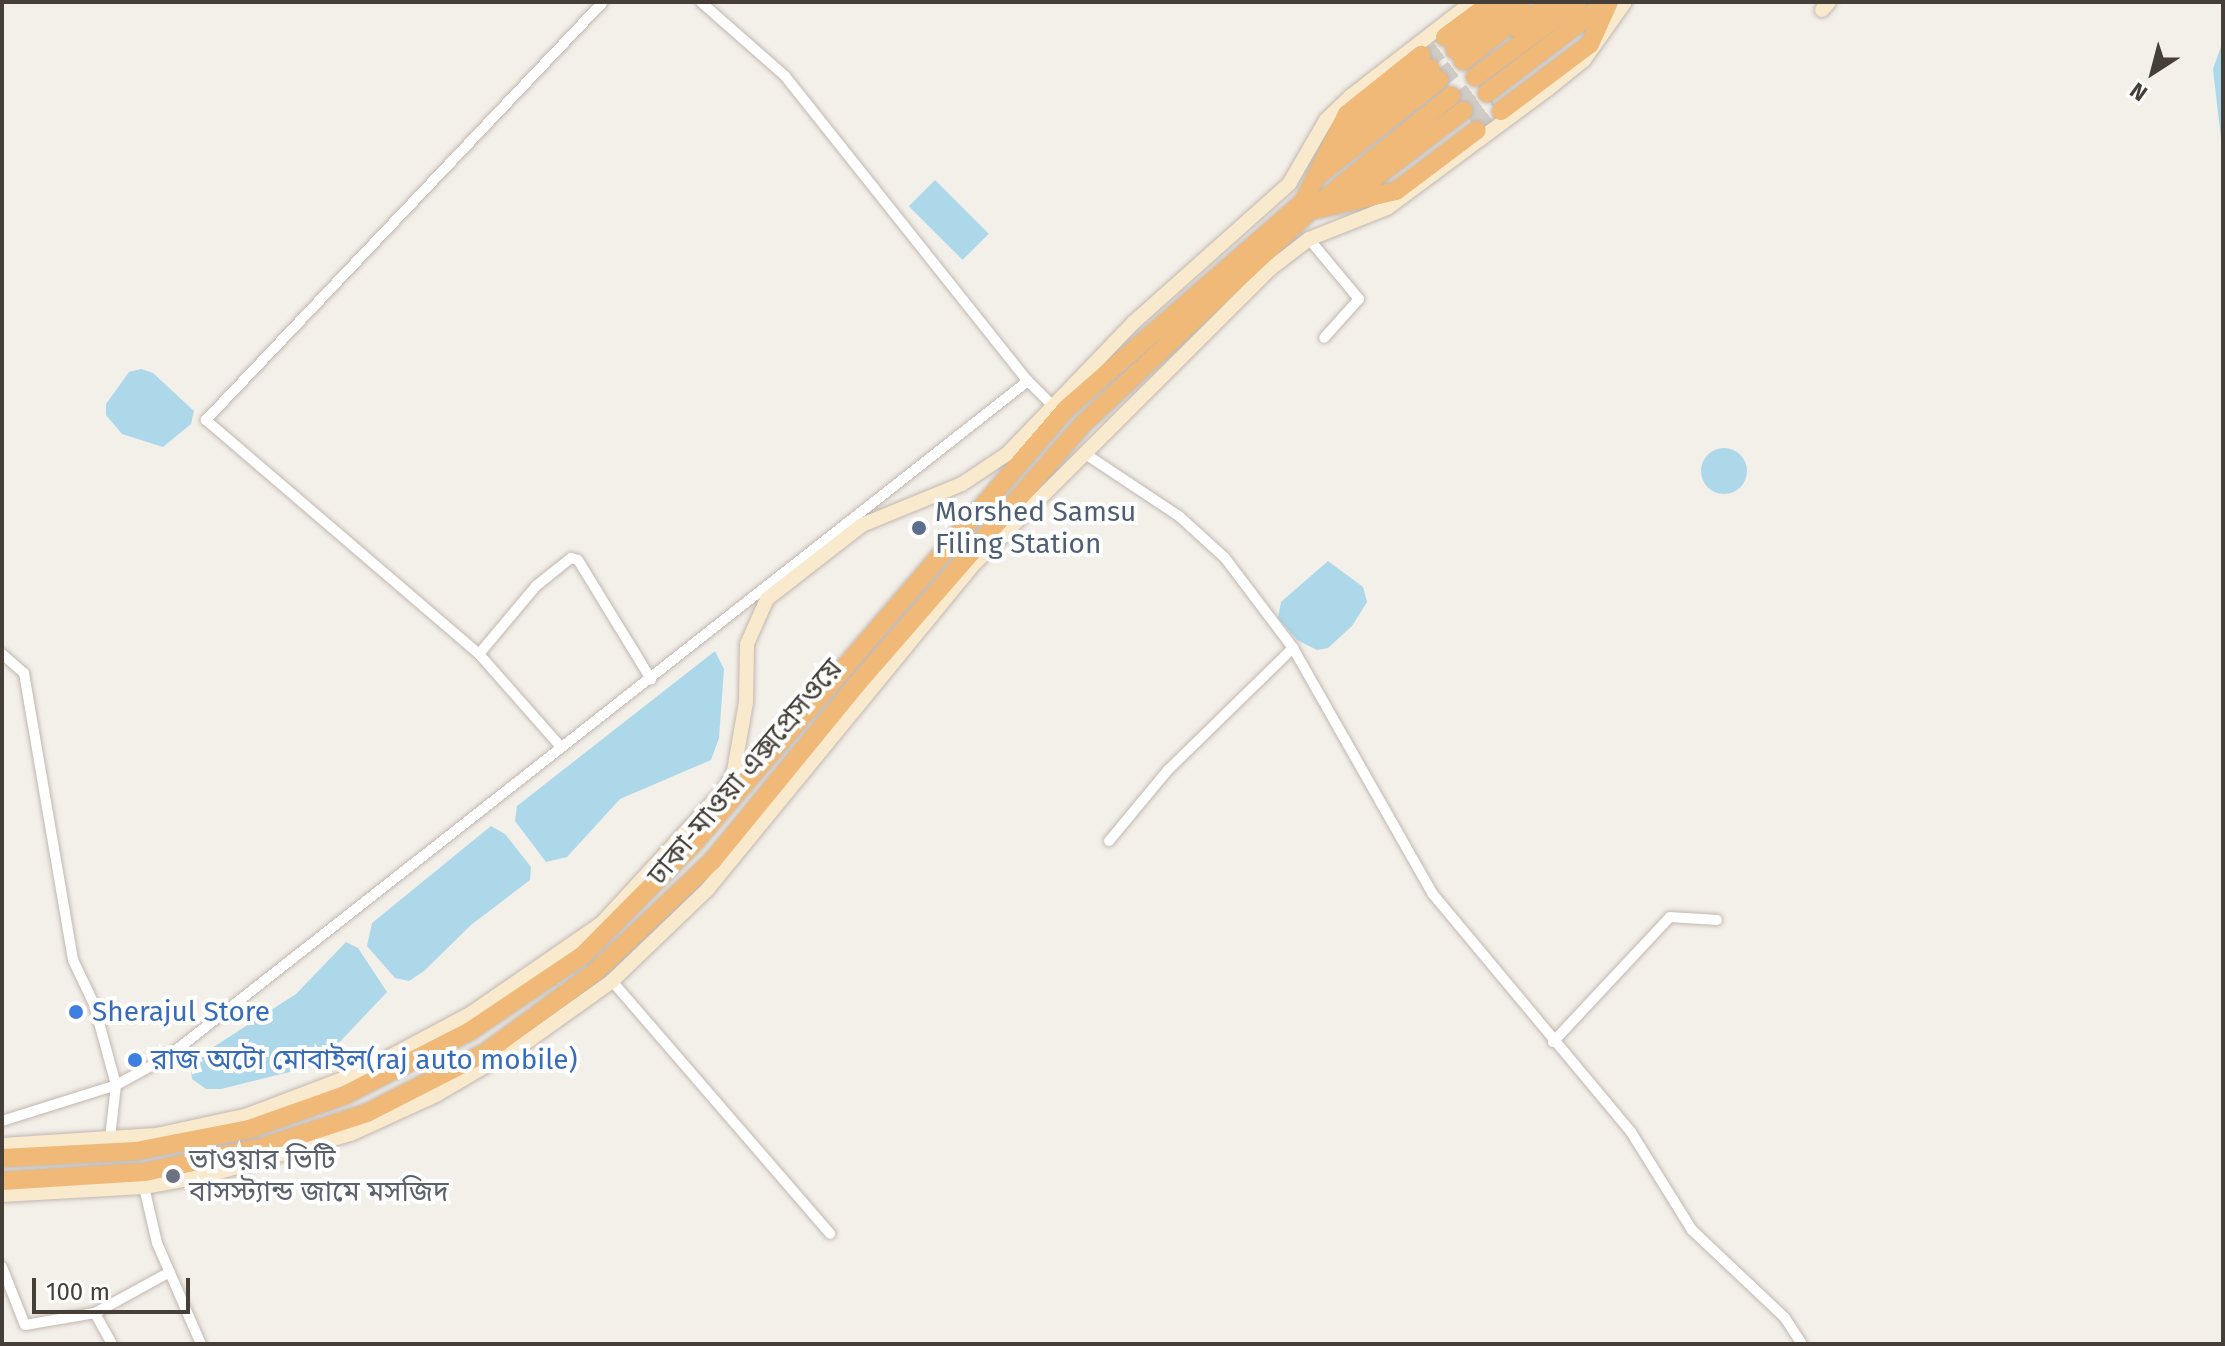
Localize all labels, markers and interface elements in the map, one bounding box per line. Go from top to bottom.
north arrow [2113,32,2193,112]
text: N [2125,77,2152,107]
place label: Morshed Samsu Filing Station [935,495,1136,561]
marker: Morshed Samsu Filing Station [910,519,928,537]
street label: ঢাকা-মাওয়া এক্সপ্রেসওয়ে [641,652,849,892]
place label: Sherajul Store [92,995,270,1029]
marker: Sherajul Store [67,1003,85,1021]
place label: রাজ অটো মোবাইল(raj auto mobile) [151,1043,578,1077]
marker: রাজ অটো মোবাইল(raj auto mobile) [126,1051,144,1069]
place label: ভাওয়ার ভিটি বাসস্ট্যান্ড জামে মসজিদ [189,1143,449,1209]
marker: ভাওয়ার ভিটি বাসস্ট্যান্ড জামে মসজিদ [164,1167,182,1185]
scale bar [36,1262,194,1312]
text: 100 m [46,1278,110,1306]

